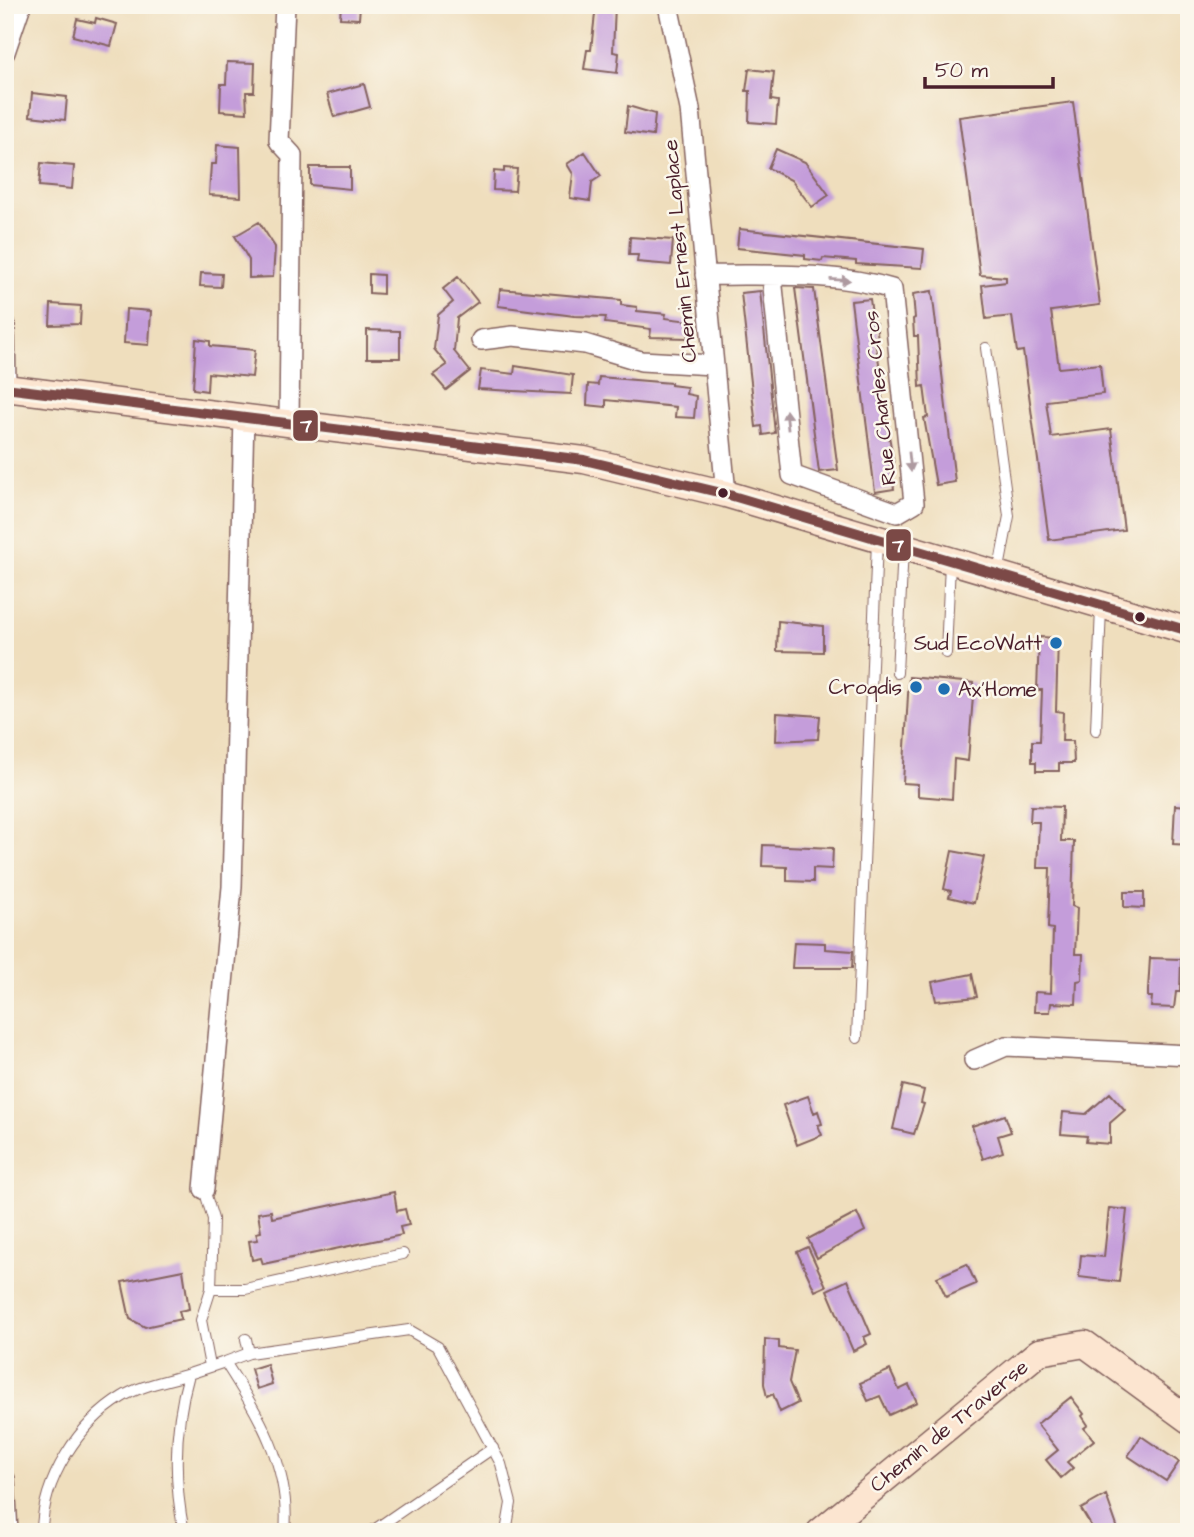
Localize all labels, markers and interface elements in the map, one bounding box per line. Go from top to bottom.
scale bar [925,46,1052,90]
text: 50 m [935,56,989,85]
street label: Chemin Ernest Laplace [656,138,705,364]
one-way arrow [829,274,851,285]
street label: Rue Charles Cros [856,309,904,487]
line badge: 7 [292,409,319,442]
one-way arrow [781,409,792,431]
text: 7 [299,413,312,440]
one-way arrow [905,451,916,473]
unlabelled marker [716,486,730,500]
line badge: 7 [885,528,912,562]
text: 7 [891,533,904,560]
unlabelled marker [1133,610,1147,624]
place label: Sud EcoWatt [914,629,1043,658]
marker: Sud EcoWatt [1048,635,1064,651]
place label: Croqdis [828,673,902,702]
place label: Ax'Home [958,675,1037,704]
marker: Croqdis [908,679,924,695]
marker: Ax'Home [936,681,952,697]
street label: Chemin de Traverse [863,1353,1035,1499]

